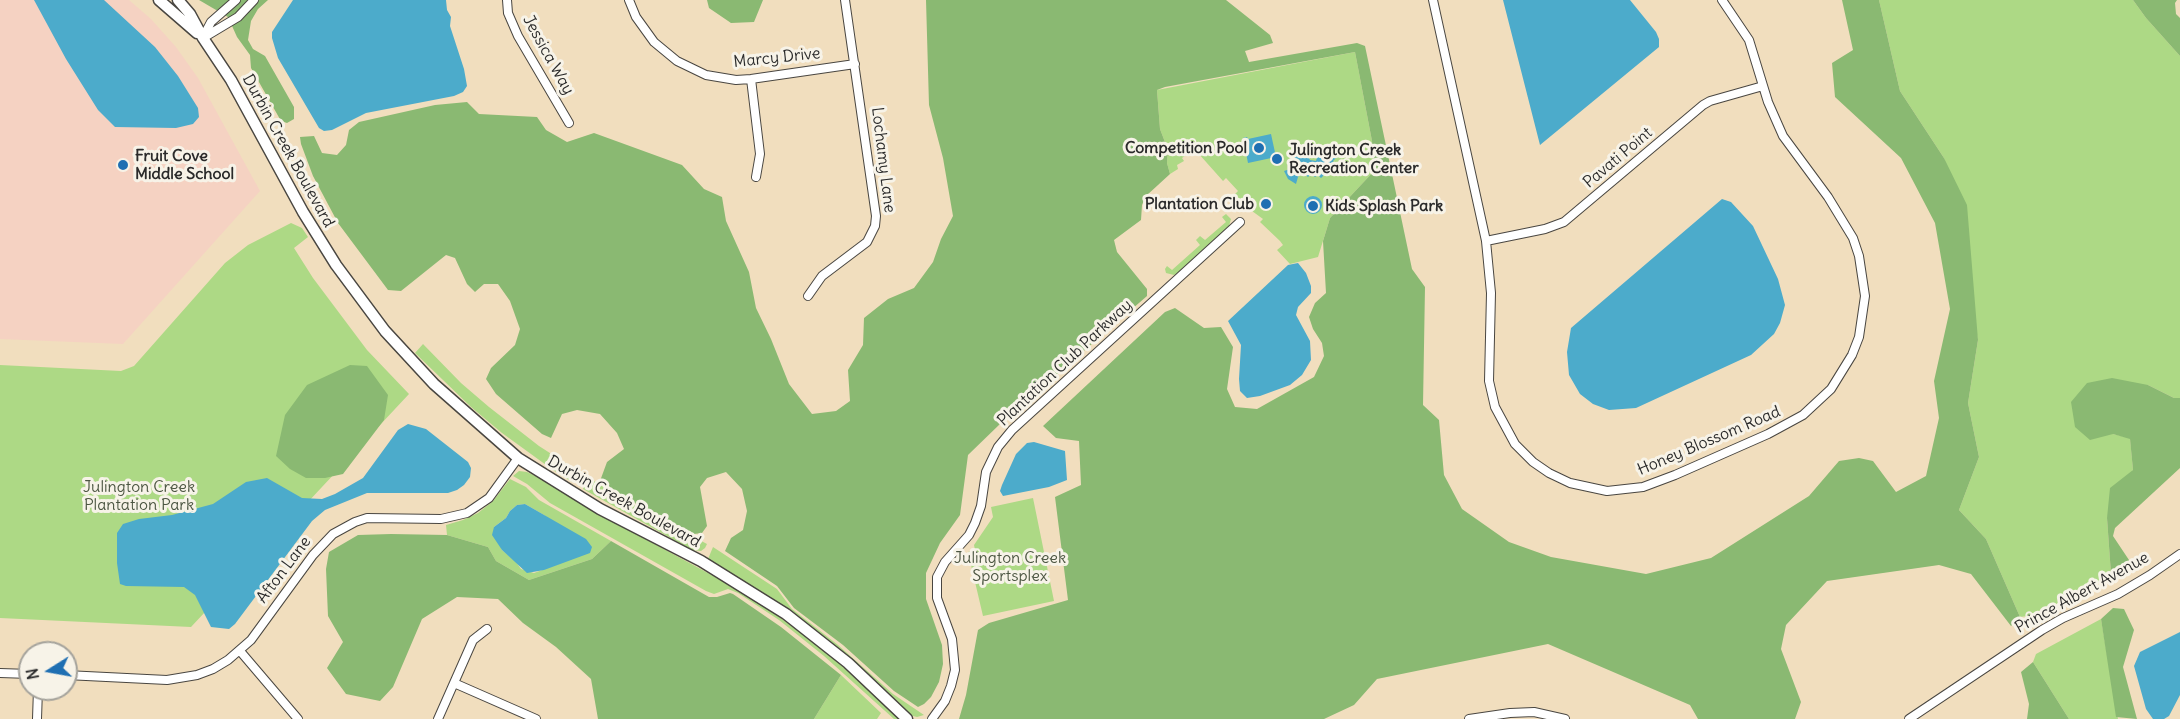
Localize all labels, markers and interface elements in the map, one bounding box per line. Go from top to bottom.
street label: Jessica Way [518,12,578,98]
street label: Marcy Drive [733,44,821,72]
street label: Durbin Creek Boulevard [238,71,338,231]
street label: Lochamy Lane [867,106,899,214]
street label: Pavati Point [1580,124,1656,192]
place label: Competition Pool [1125,138,1247,158]
place label: Julington Creek Recreation Center [1289,140,1419,178]
marker: Competition Pool [1252,141,1266,155]
place label: Fruit Cove Middle School [135,146,234,184]
marker: Julington Creek Recreation Center [1270,152,1284,166]
marker: Fruit Cove Middle School [116,158,130,172]
place label: Plantation Club [1145,194,1254,214]
place label: Kids Splash Park [1325,196,1443,216]
marker: Plantation Club [1259,197,1273,211]
marker: Kids Splash Park [1306,199,1320,213]
street label: Plantation Club Parkway [994,296,1136,430]
street label: Honey Blossom Road [1635,402,1783,480]
street label: Durbin Creek Boulevard [544,452,704,552]
park label: Julington Creek Plantation Park [83,477,195,515]
street label: Afton Lane [253,533,315,607]
park label: Julington Creek Sportsplex [954,548,1066,586]
street label: Prince Albert Avenue [2012,548,2152,638]
north arrow [18,641,78,701]
text: N [21,667,43,681]

